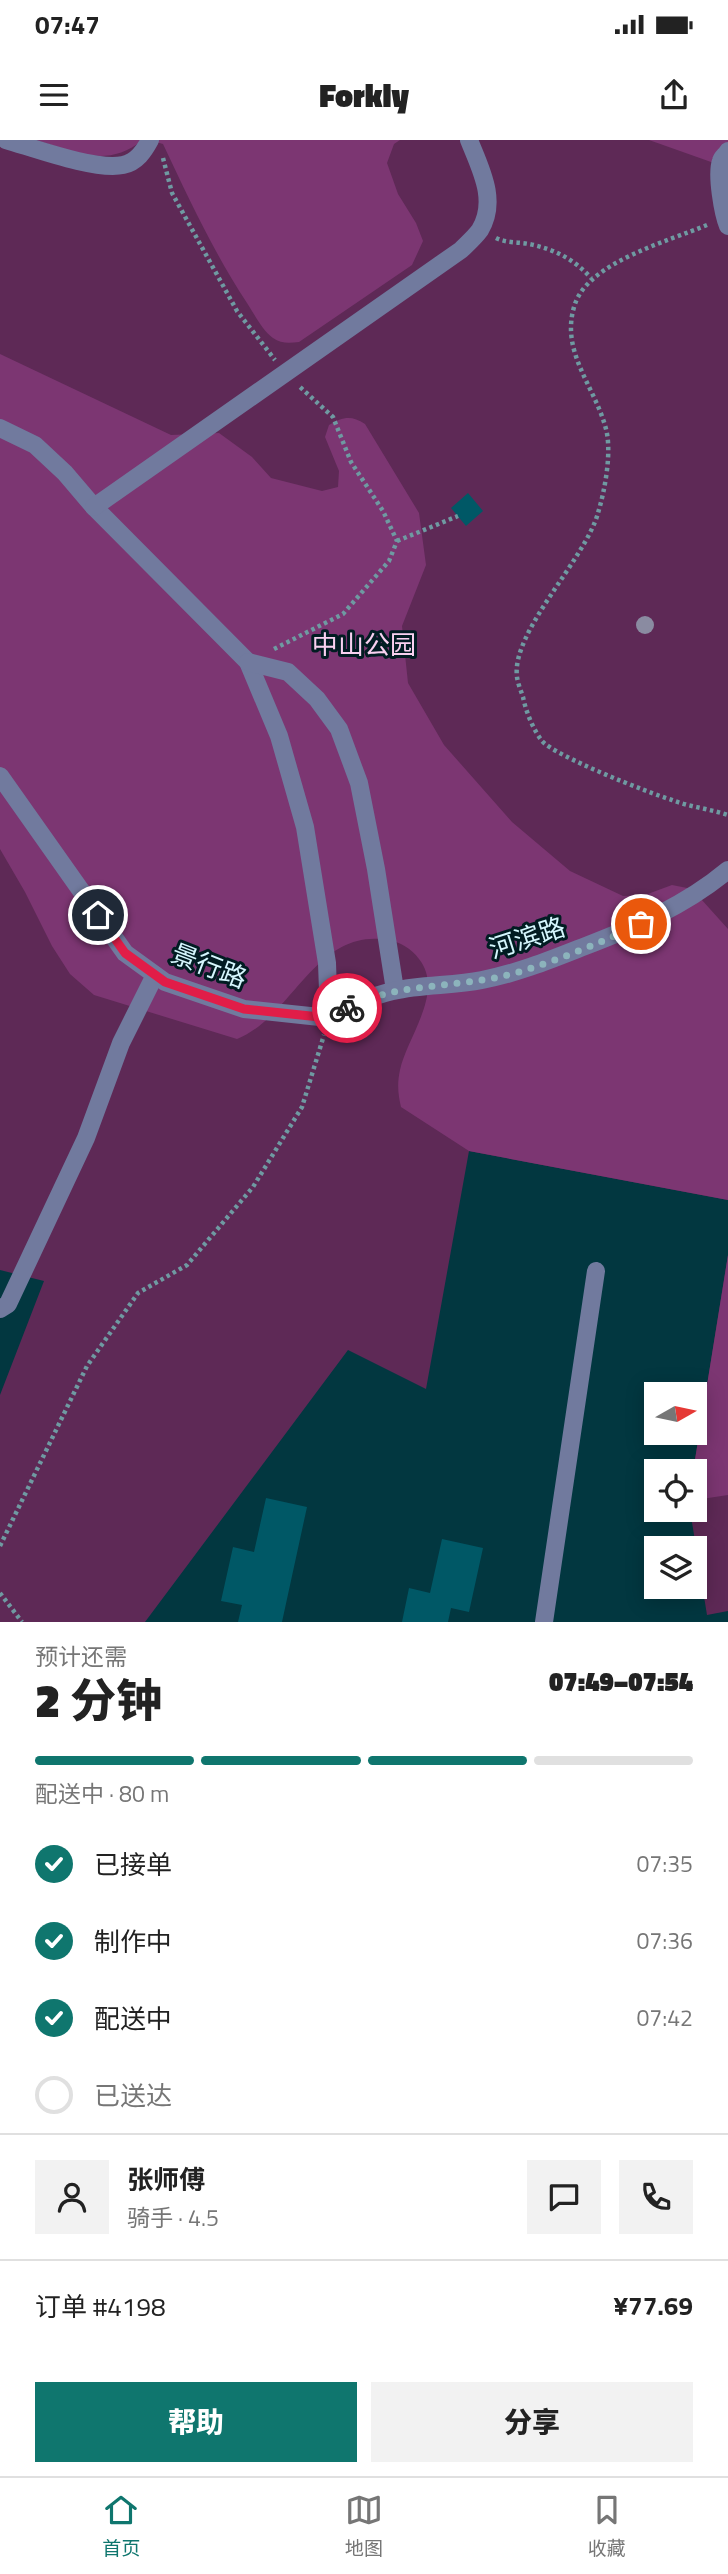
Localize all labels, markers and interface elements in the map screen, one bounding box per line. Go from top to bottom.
text: 07:47 [35,5,100,44]
text: Forkly [319,71,409,119]
icon: menu [35,76,73,114]
icon: share [655,76,693,114]
park label: 中山公园 [312,625,416,664]
pin [68,885,128,945]
pin [611,894,671,954]
icon: home [79,896,117,934]
icon: bag [622,905,660,943]
street label: 河滨路 [484,907,570,968]
street label: 景行路 [166,933,253,998]
courier [312,973,382,1043]
icon: bike [328,989,366,1027]
north arrow [644,1382,707,1446]
map controls [644,1382,707,1599]
button: locate [644,1459,707,1522]
button: layers [644,1536,707,1599]
text: 预计还需 [35,1639,127,1674]
text: 07:49–07:54 [549,1662,693,1701]
text: 2 分钟 [35,1665,162,1735]
text: 配送中 · 80 m [35,1776,169,1811]
icon: check [35,1845,73,1883]
text: 已接单 [94,1845,172,1884]
text: 07:35 [636,1846,693,1881]
icon: check [35,1922,73,1960]
text: 制作中 [94,1922,172,1961]
text: 07:36 [636,1923,693,1958]
icon: check [35,1999,73,2037]
text: 配送中 [94,1999,172,2038]
text: 07:42 [636,2000,693,2035]
text: 已送达 [94,2076,172,2115]
button: person [35,2160,109,2234]
text: 张师傅 [127,2160,205,2199]
button: chat [527,2160,601,2234]
button: phone [619,2160,693,2234]
text: 骑手 · 4.5 [127,2200,219,2235]
text: ¥77.69 [614,2286,693,2325]
text: 订单 #4198 [35,2287,166,2326]
button: 帮助 [35,2382,357,2462]
button: 分享 [371,2382,693,2462]
tab: 首页 [102,2491,140,2562]
tab: 地图 [345,2491,383,2562]
tab: 收藏 [588,2491,626,2562]

